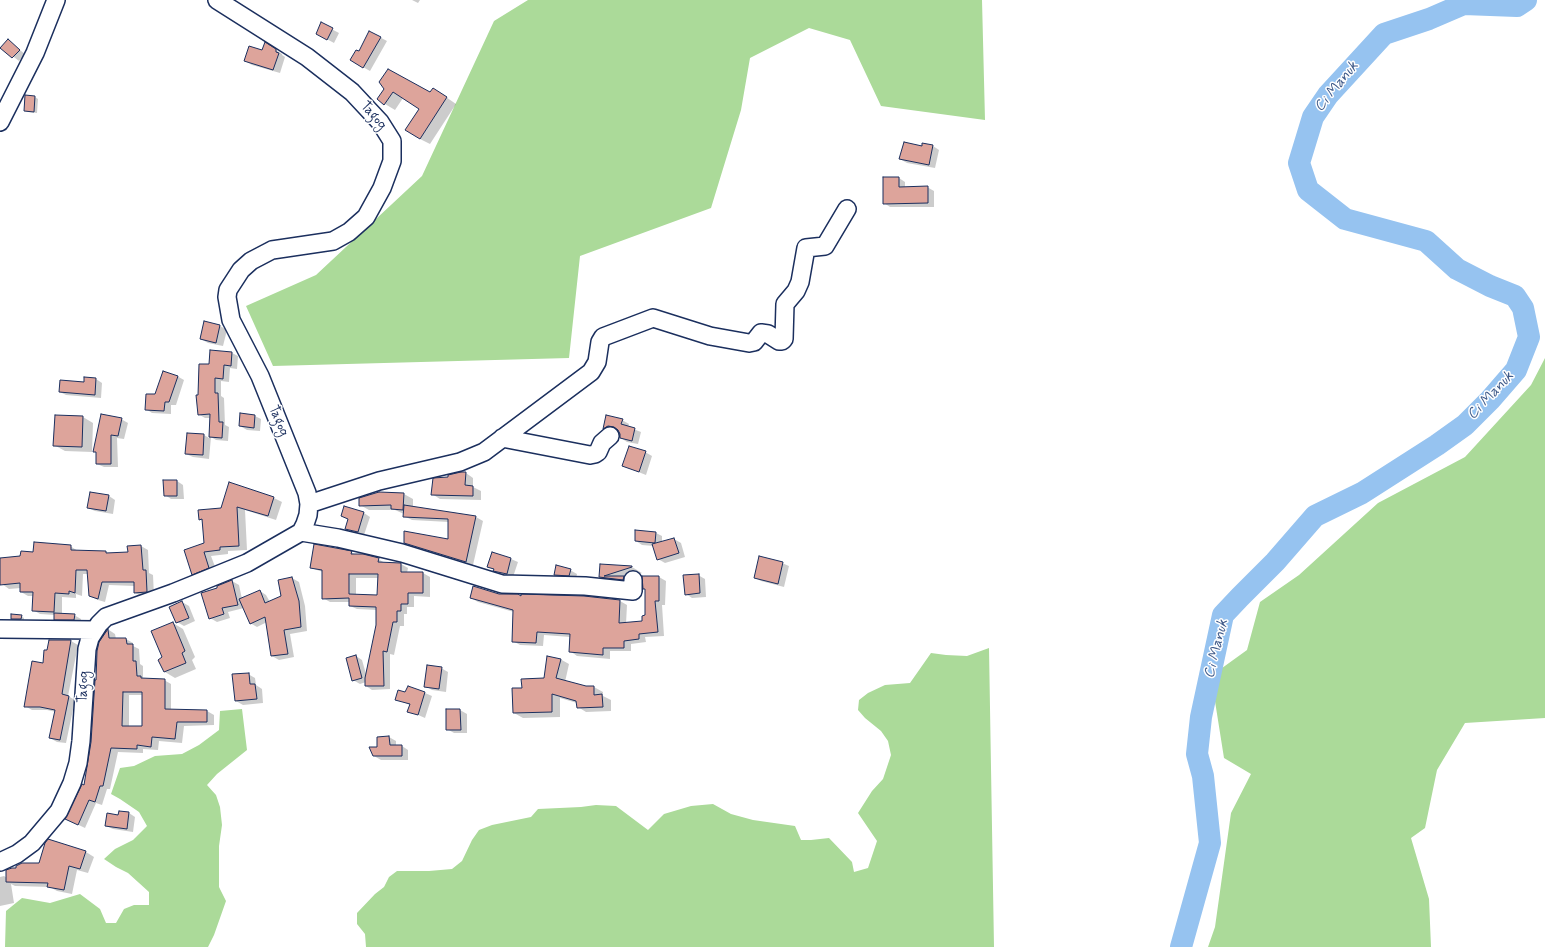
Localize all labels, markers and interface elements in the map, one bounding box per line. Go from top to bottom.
water label: Ci Manuk [1311,58,1363,116]
street label: Tagog [356,98,390,134]
water label: Ci Manuk [1464,368,1518,424]
street label: Tagog [264,403,292,439]
water label: Ci Manuk [1201,618,1233,680]
street label: Tagog [75,670,93,704]

